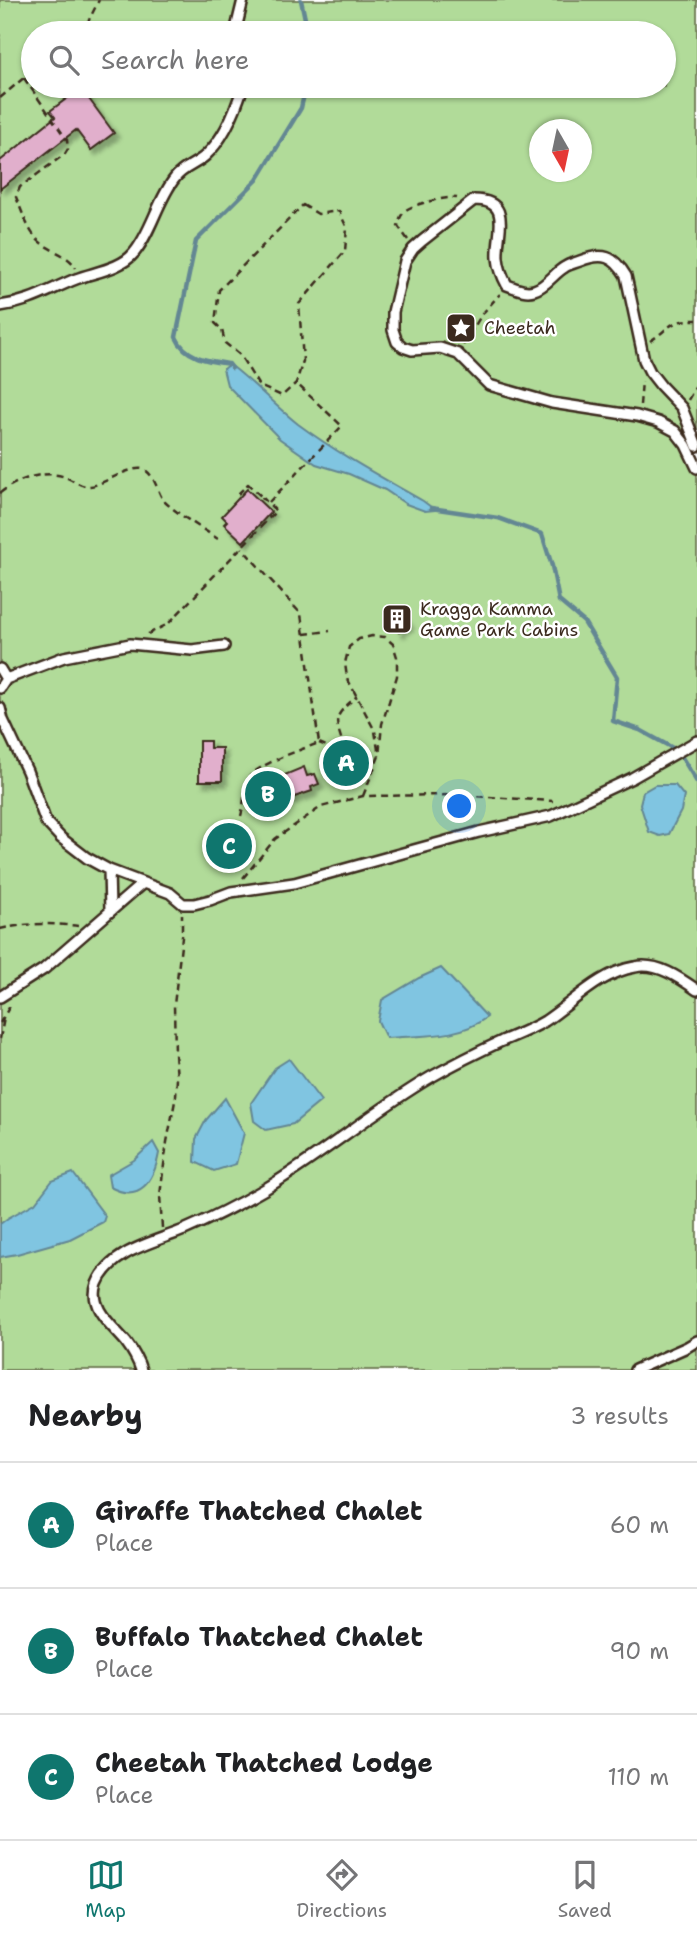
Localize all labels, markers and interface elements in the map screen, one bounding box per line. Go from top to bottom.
search box [21,21,676,98]
icon: search [45,41,83,79]
text: Search here [101,42,250,77]
north arrow [529,119,592,182]
place icon: Cheetah [444,311,478,345]
place label: Cheetah [484,316,556,340]
place label: Kragga Kamma Game Park Cabins [420,597,578,642]
building icon: Kragga Kamma Game Park Cabins [380,602,414,636]
pin: A [323,737,369,789]
pin: B [245,768,291,820]
your location [442,789,476,823]
pin: C [206,820,252,872]
text: Nearby [28,1395,143,1436]
text: 3 results [570,1401,669,1431]
text: Giraffe Thatched Chalet [95,1493,422,1528]
text: A [42,1510,60,1540]
text: 60 m [610,1510,669,1540]
text: Place [95,1528,154,1558]
text: Buffalo Thatched Chalet [95,1619,423,1654]
text: B [44,1636,58,1666]
text: 90 m [609,1636,669,1666]
text: Place [95,1654,154,1684]
text: Cheetah Thatched Lodge [95,1745,433,1780]
text: C [44,1762,58,1792]
text: 110 m [607,1762,669,1792]
text: Place [95,1780,154,1810]
tab: Map [85,1856,126,1923]
tab: Directions [297,1856,387,1923]
tab: Saved [558,1856,612,1923]

